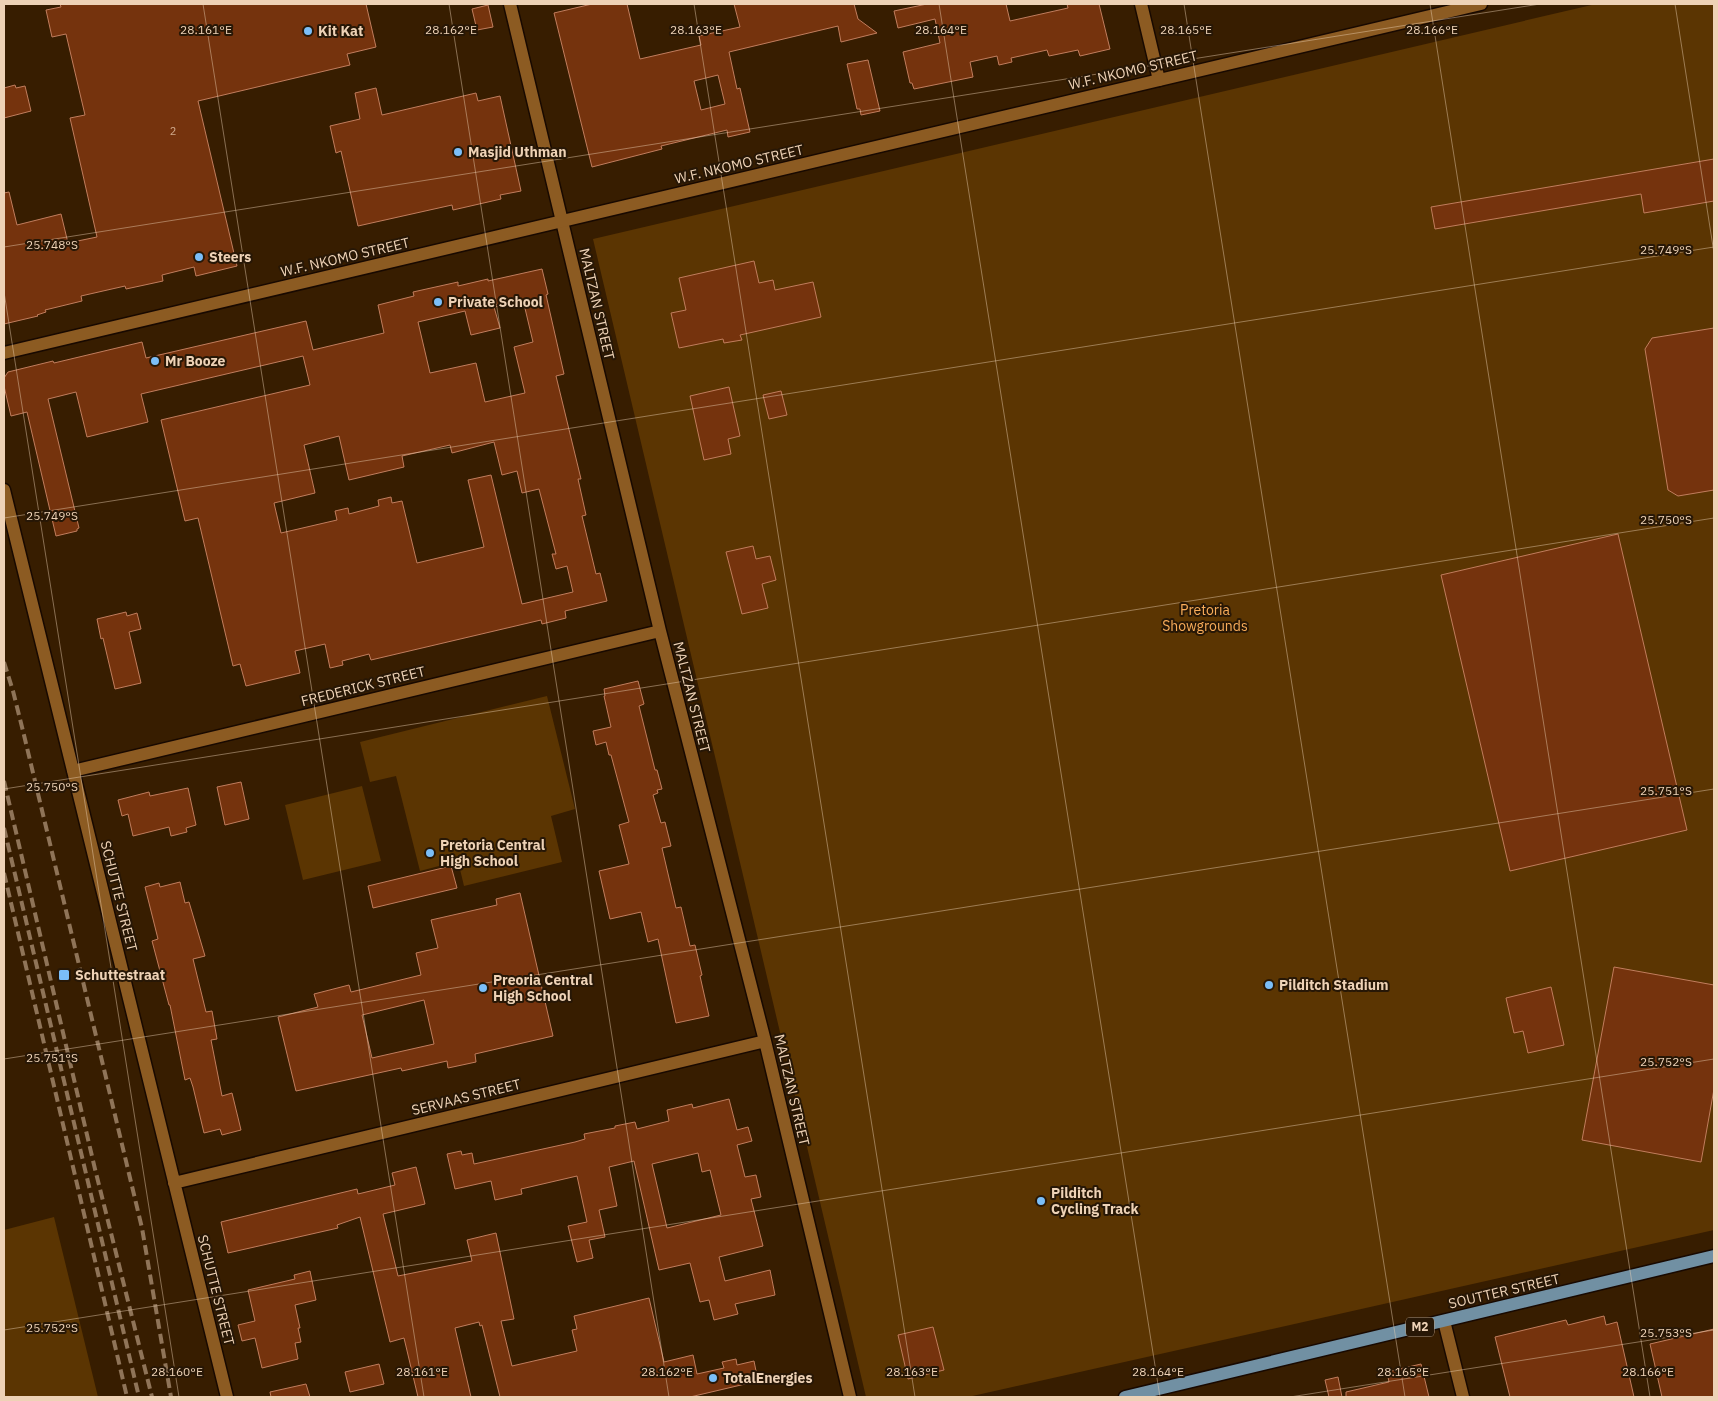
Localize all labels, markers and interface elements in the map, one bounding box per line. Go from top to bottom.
text: 28.161°E [180,22,232,37]
place label: Kit Kat [318,22,363,40]
text: 28.162°E [425,22,477,37]
text: 28.163°E [670,22,722,37]
text: 28.164°E [915,22,967,37]
text: 28.165°E [1160,22,1212,37]
text: 28.166°E [1406,22,1458,37]
marker: Kit Kat [302,25,314,37]
street label: W.F. NKOMO STREET [1067,46,1199,94]
house number: 2 [170,124,176,138]
street label: W.F. NKOMO STREET [673,140,805,188]
place label: Masjid Uthman [468,143,567,161]
marker: Masjid Uthman [452,146,464,158]
street label: W.F. NKOMO STREET [279,233,411,281]
text: 25.748°S [26,237,78,252]
text: 25.749°S [1640,242,1692,257]
street label: MALTZAN STREET [575,246,619,362]
place label: Steers [209,248,251,266]
marker: Steers [193,251,205,263]
place label: Private School [448,293,543,311]
marker: Private School [432,296,444,308]
place label: Mr Booze [165,352,226,370]
marker: Mr Booze [149,355,161,367]
text: 25.749°S [26,508,78,523]
text: 25.750°S [1640,512,1692,527]
park label: Pretoria Showgrounds [1162,601,1248,635]
street label: MALTZAN STREET [669,640,715,754]
street label: FREDERICK STREET [299,662,427,710]
text: 25.750°S [26,779,78,794]
text: 25.751°S [1640,783,1692,798]
place label: Pretoria Central High School [440,836,545,870]
street label: SCHUTTE STREET [97,839,141,953]
marker: Pretoria Central High School [424,847,436,859]
place label: Schuttestraat [75,966,165,984]
marker: Schuttestraat [57,968,71,982]
place label: Preoria Central High School [493,971,593,1005]
place label: Pilditch Stadium [1279,976,1389,994]
marker: Pilditch Stadium [1263,979,1275,991]
marker: Preoria Central High School [477,982,489,994]
street label: MALTZAN STREET [770,1032,814,1148]
text: 25.751°S [26,1050,78,1065]
text: 25.752°S [1640,1054,1692,1069]
street label: SERVAAS STREET [410,1075,522,1119]
place label: Pilditch Cycling Track [1051,1184,1140,1218]
marker: Pilditch Cycling Track [1035,1195,1047,1207]
street label: SCHUTTE STREET [194,1233,238,1347]
street label: SOUTTER STREET [1447,1269,1561,1313]
road number: M2 [1406,1318,1434,1336]
text: 25.752°S [26,1320,78,1335]
text: 25.753°S [1640,1325,1692,1340]
text: 28.160°E [151,1364,203,1379]
text: 28.161°E [396,1364,448,1379]
text: 28.162°E [641,1364,693,1379]
text: 28.163°E [886,1364,938,1379]
text: 28.164°E [1132,1364,1184,1379]
text: 28.165°E [1377,1364,1429,1379]
text: 28.166°E [1622,1364,1674,1379]
place label: TotalEnergies [723,1369,812,1387]
marker: TotalEnergies [707,1372,719,1384]

